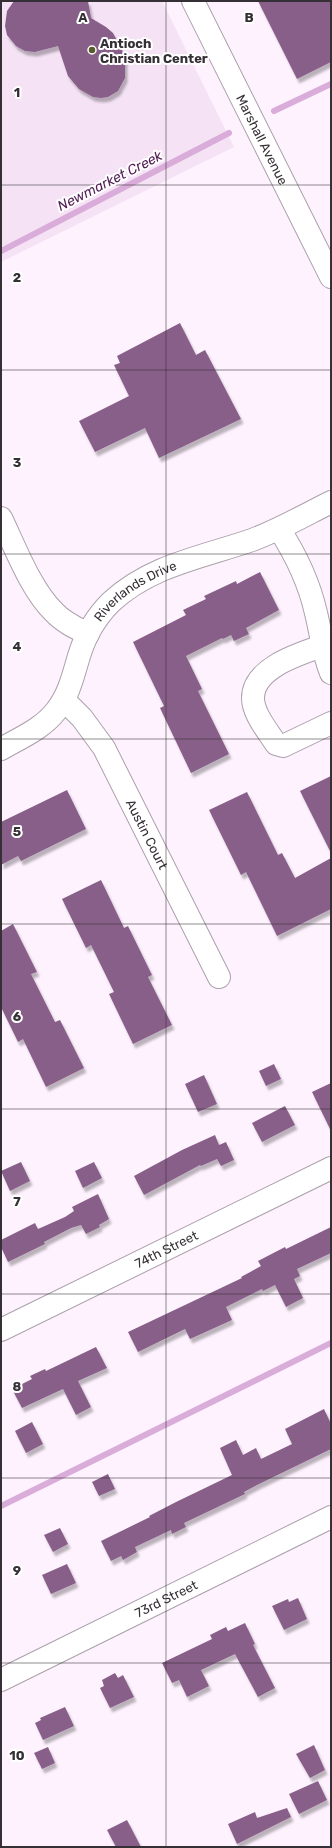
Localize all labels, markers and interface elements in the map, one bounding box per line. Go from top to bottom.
text: A [78,10,88,25]
text: B [244,10,254,25]
place label: Antioch Christian Center [100,36,208,66]
marker: Antioch Christian Center [87,45,97,55]
text: 1 [14,85,20,100]
street label: Marshall Avenue [233,92,291,187]
water label: Newmarket Creek [55,147,166,215]
text: 2 [13,270,21,285]
text: 3 [13,455,22,470]
street label: Riverlands Drive [90,557,178,624]
text: 4 [13,639,22,654]
street label: Austin Court [123,797,171,872]
text: 5 [13,824,21,839]
text: 6 [13,1009,22,1024]
text: 7 [13,1194,21,1209]
street label: 74th Street [132,1227,200,1271]
text: 8 [13,1379,22,1394]
text: 9 [13,1563,21,1578]
street label: 73rd Street [132,1577,200,1620]
text: 10 [9,1748,25,1763]

